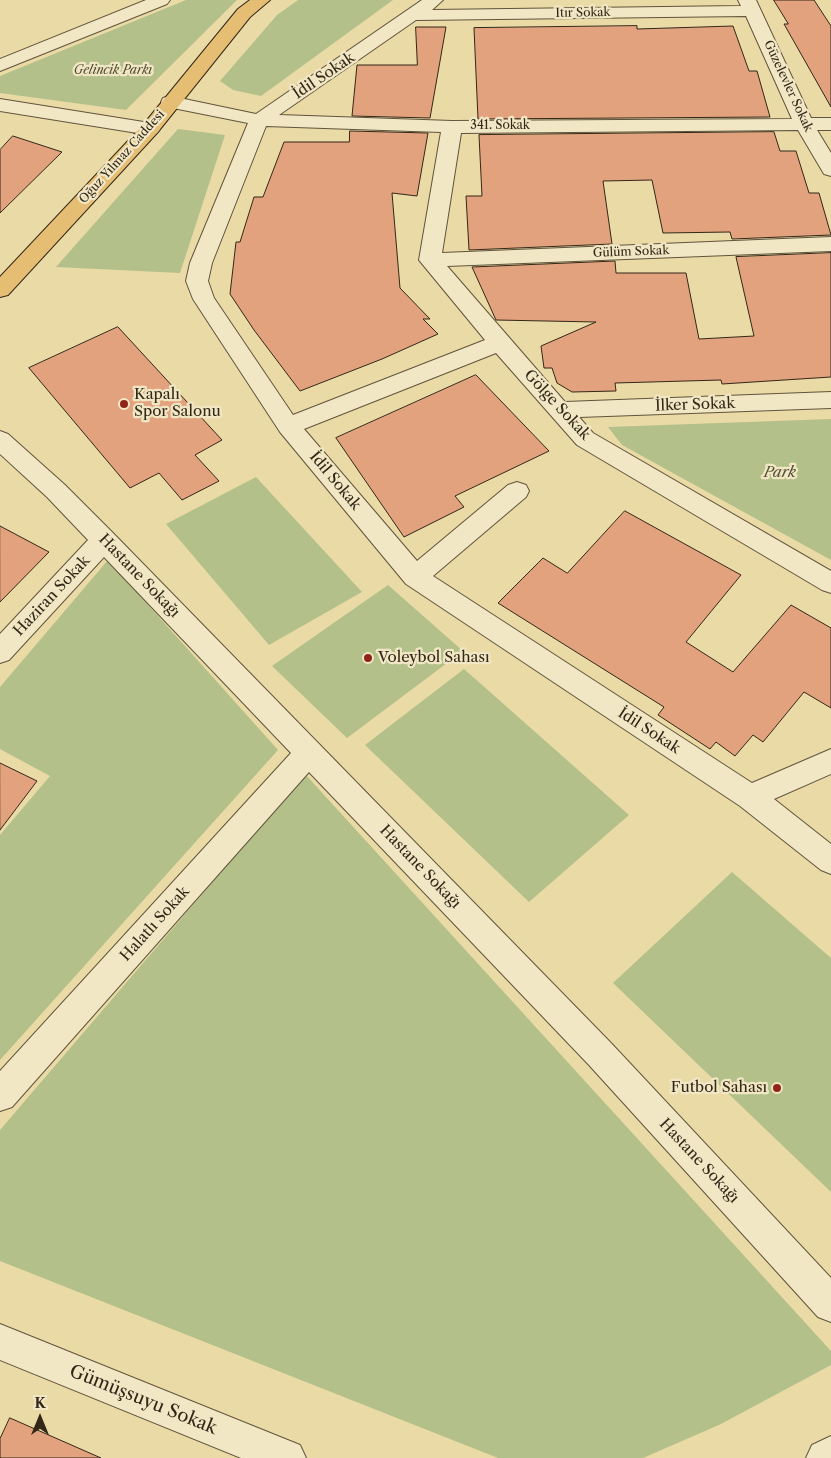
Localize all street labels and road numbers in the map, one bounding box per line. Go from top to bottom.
street label: Itır Sokak [555,5,611,21]
street label: Güzelevler Sokak [760,38,816,134]
street label: İdil Sokak [290,49,358,103]
street label: Oğuz Yılmaz Caddesi [76,107,168,207]
street label: 341. Sokak [470,119,530,133]
street label: Gülüm Sokak [593,243,669,261]
street label: Gölge Sokak [520,366,594,444]
street label: İlker Sokak [655,395,735,415]
street label: İdil Sokak [305,448,365,514]
street label: Hastane Sokağı [95,531,183,621]
street label: Haziran Sokak [10,552,94,640]
street label: İdil Sokak [614,704,684,758]
street label: Hastane Sokağı [376,822,464,912]
street label: Halatlı Sokak [117,883,193,965]
street label: Hastane Sokağı [655,1115,743,1207]
street label: Gümüşsuyu Sokak [66,1361,220,1439]

